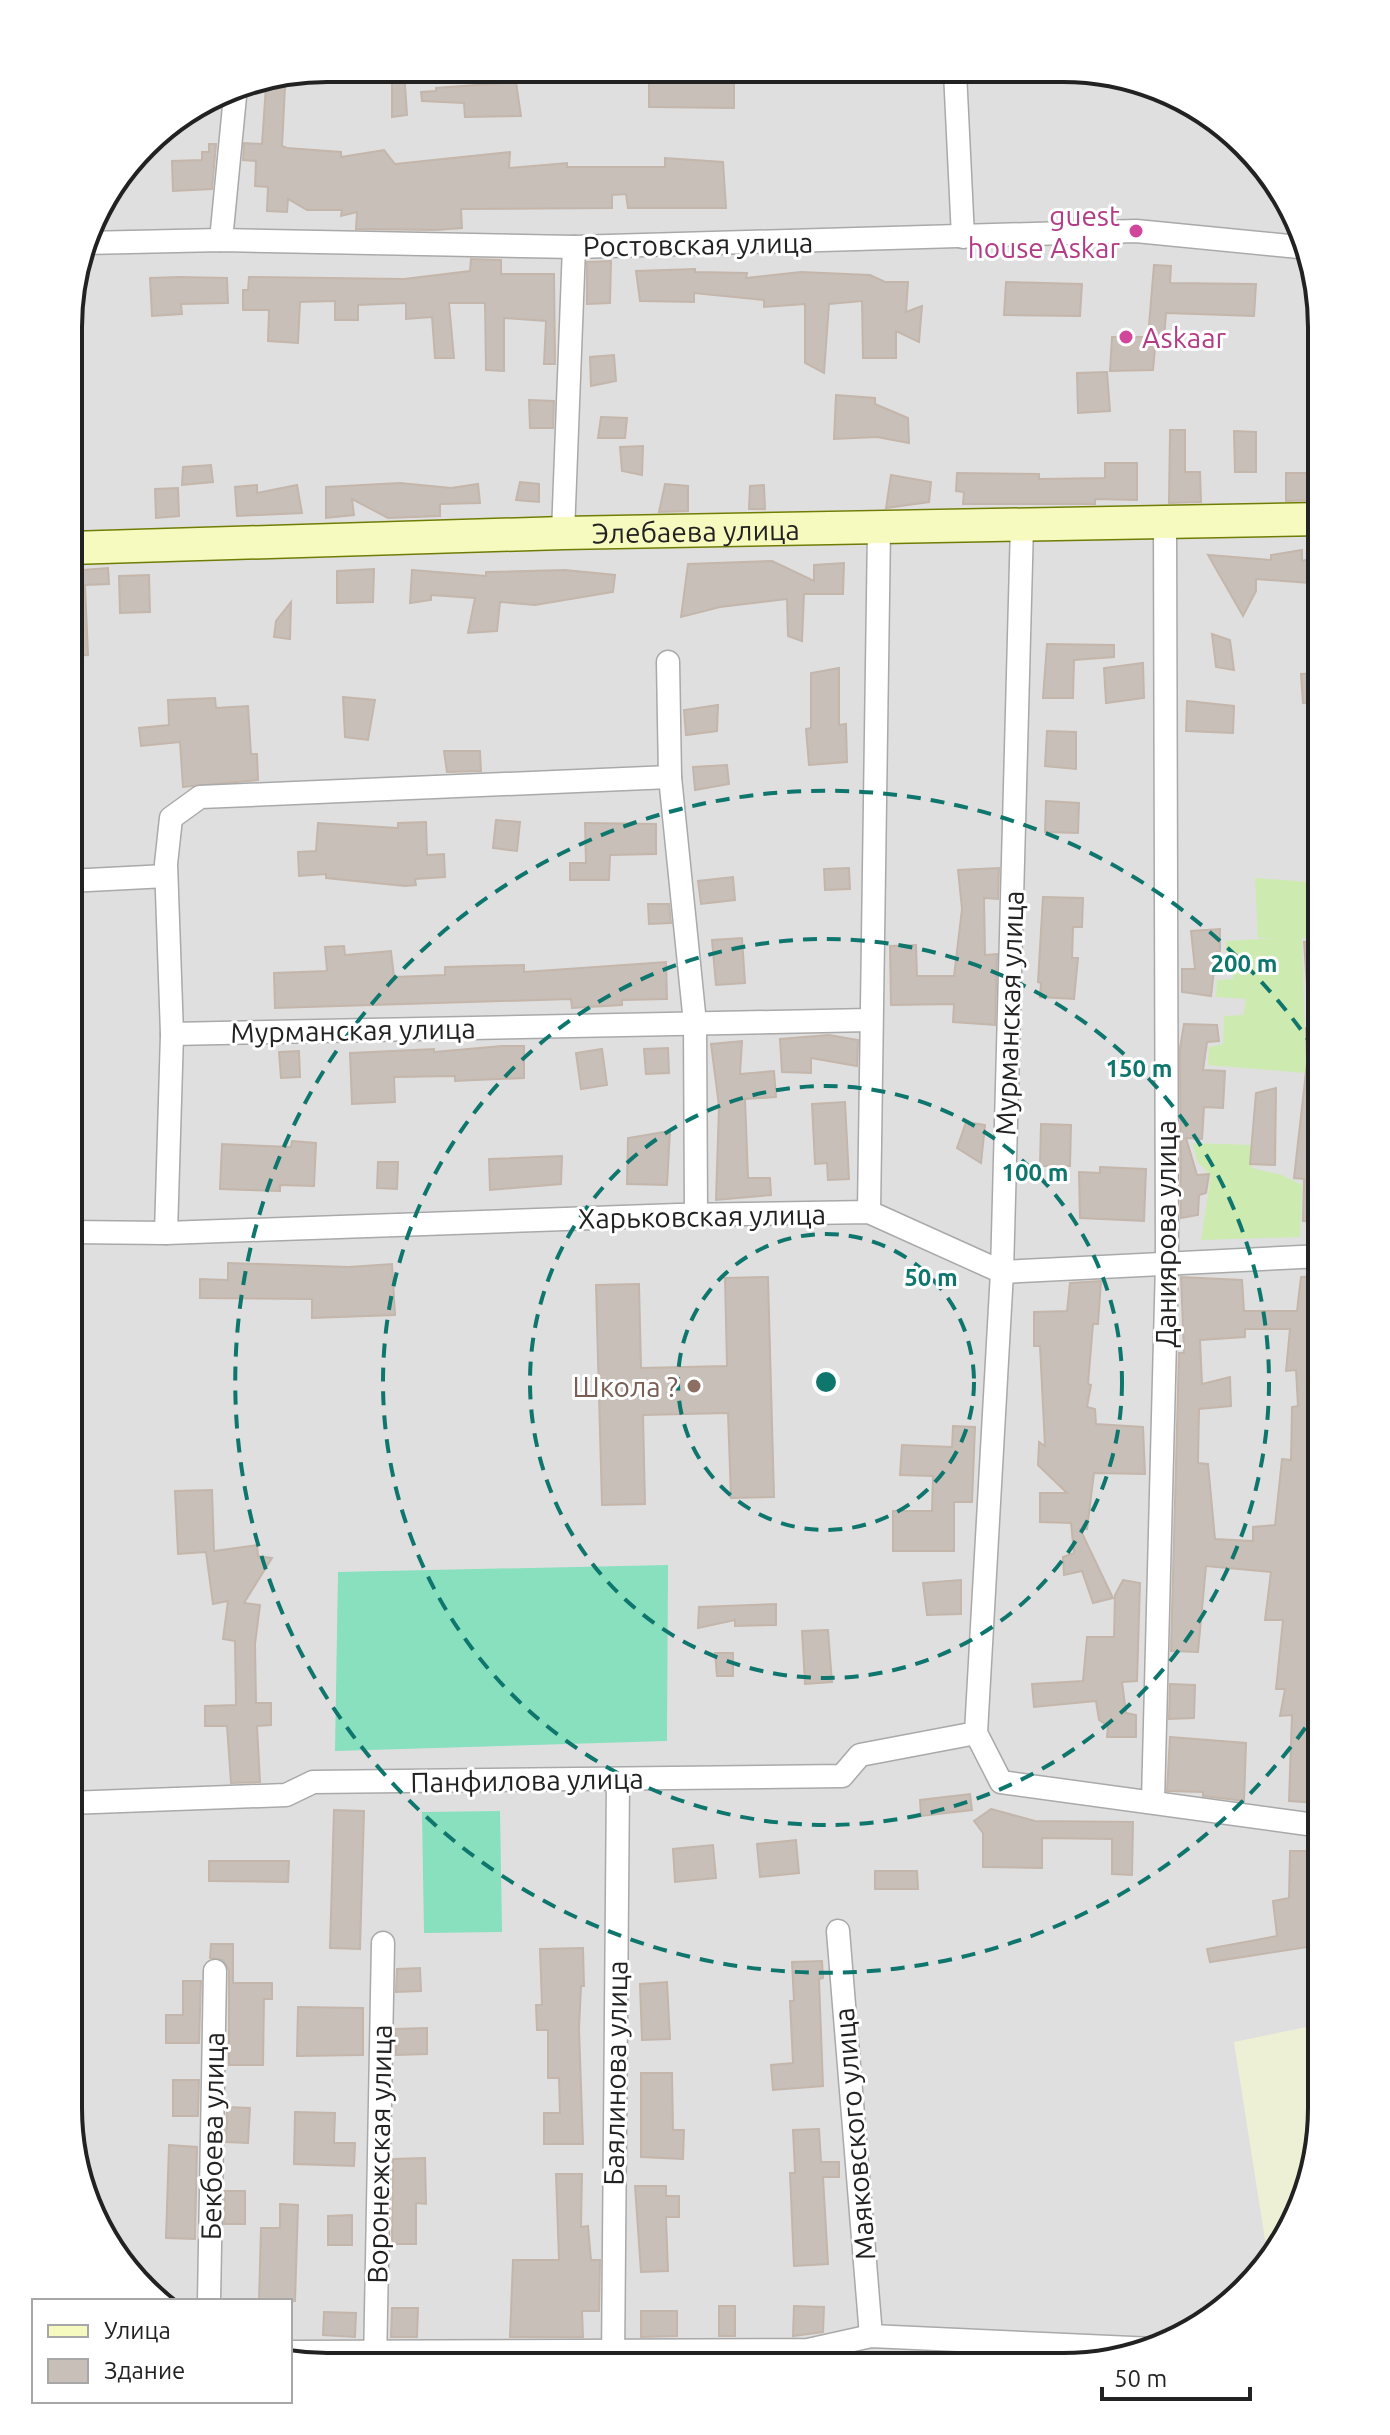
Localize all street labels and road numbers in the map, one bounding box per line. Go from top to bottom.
street label: Ростовская улица [583,226,813,262]
street label: Элебаева улица [592,513,800,548]
street label: Мурманская улица [989,890,1029,1136]
street label: Мурманская улица [230,1012,476,1048]
street label: Даниярова улица [1150,1120,1181,1348]
street label: Харьковская улица [578,1198,826,1234]
street label: Панфилова улица [410,1762,644,1798]
street label: Баялинова улица [598,1960,632,2186]
street label: Маяковского улица [828,2006,880,2262]
street label: Воронежская улица [361,2024,397,2284]
street label: Бекбоева улица [195,2032,229,2240]

